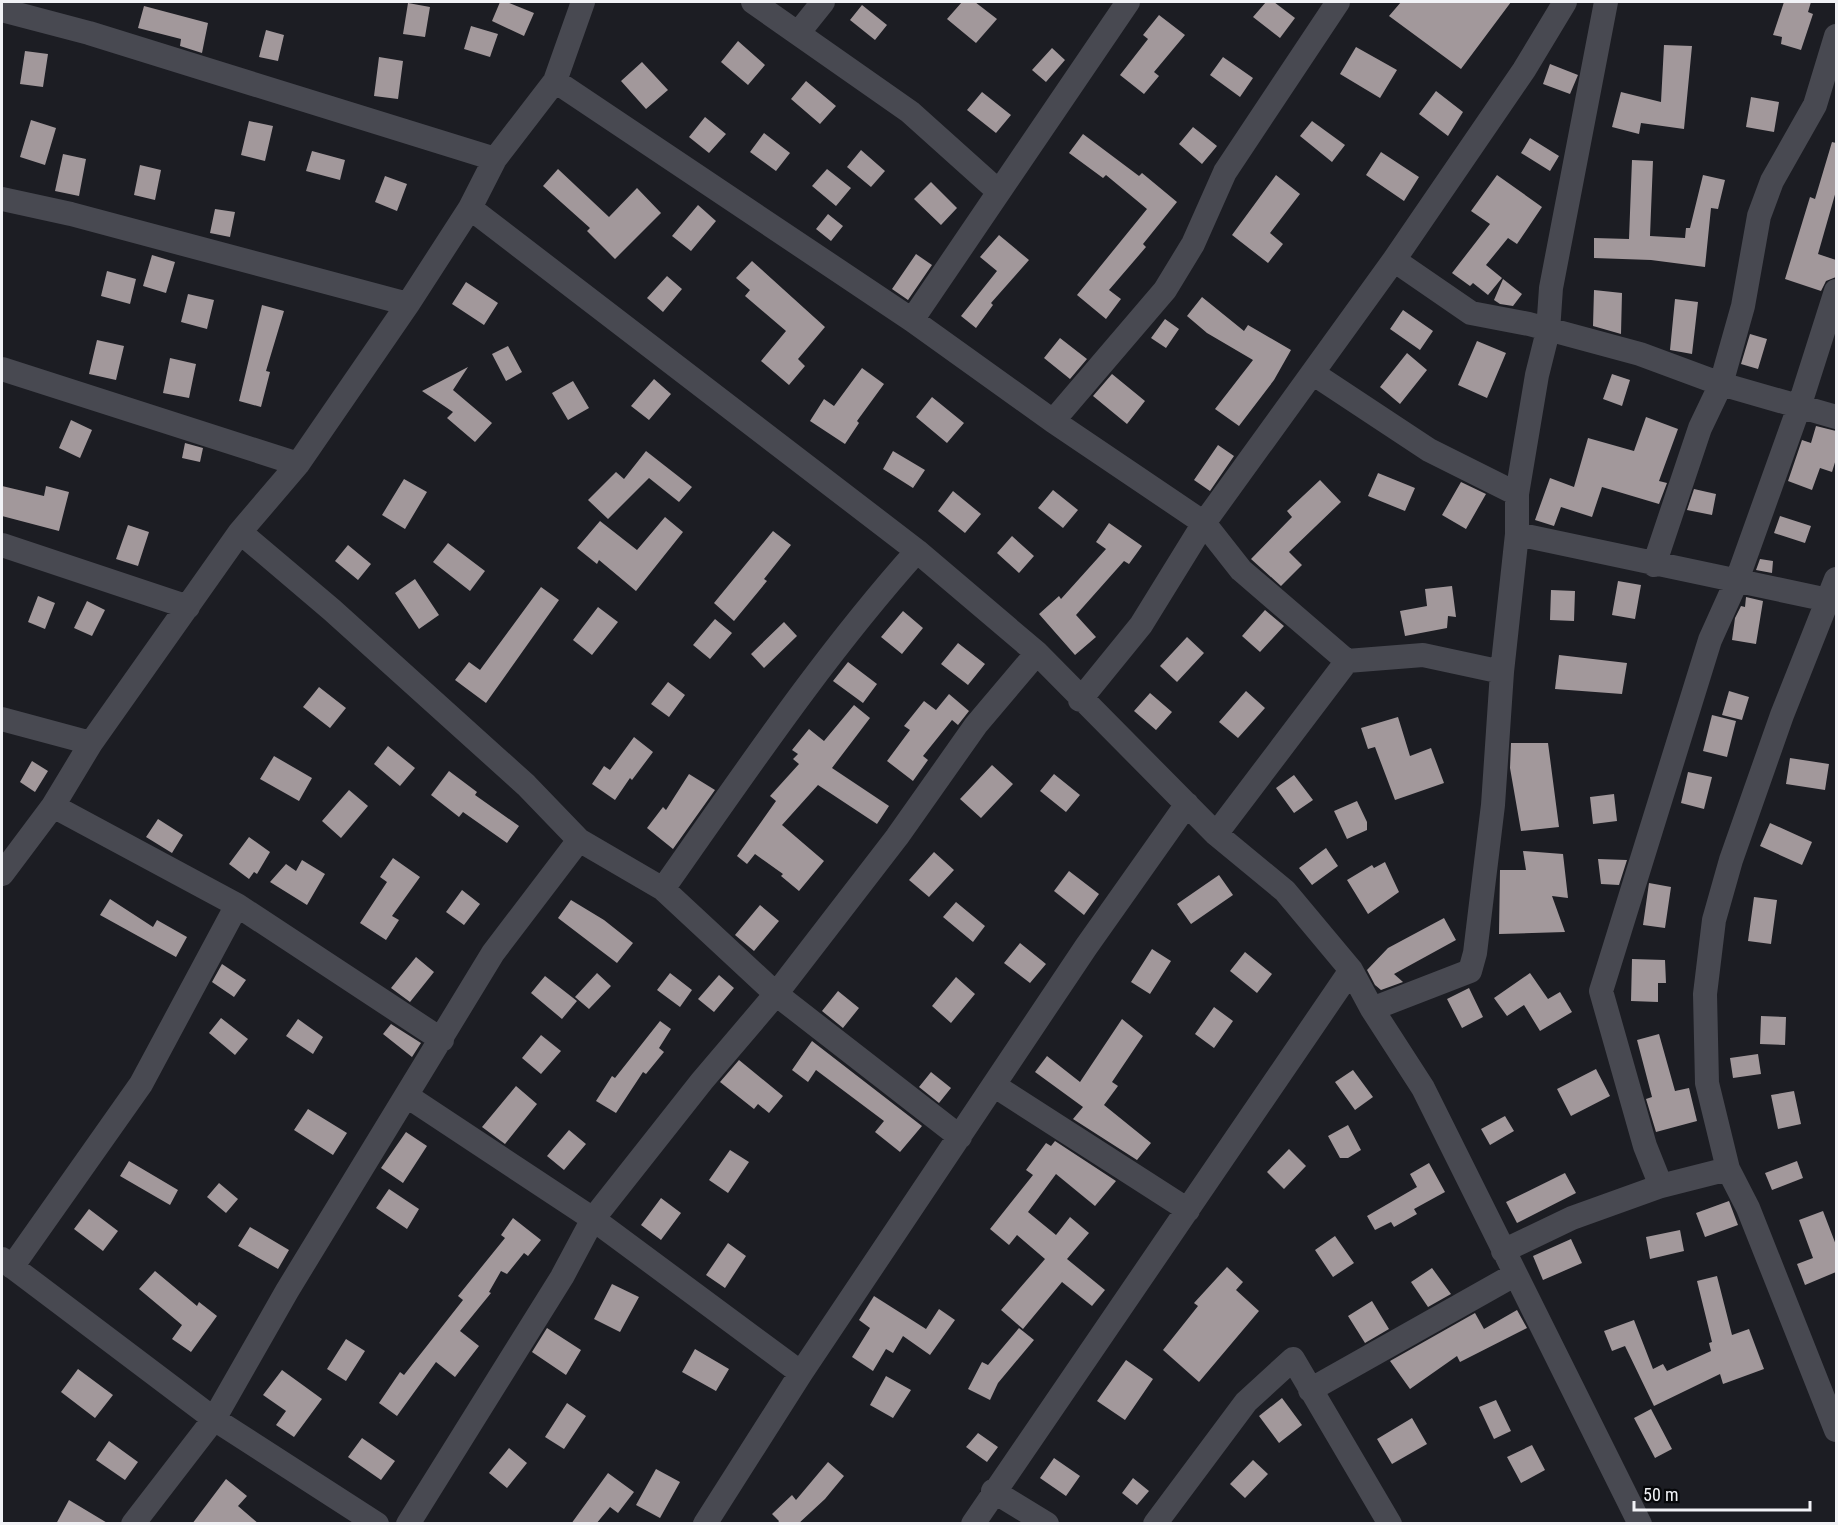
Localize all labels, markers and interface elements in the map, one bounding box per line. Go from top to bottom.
scale bar [1634,1474,1810,1512]
text: 50 m [1643,1484,1678,1505]

